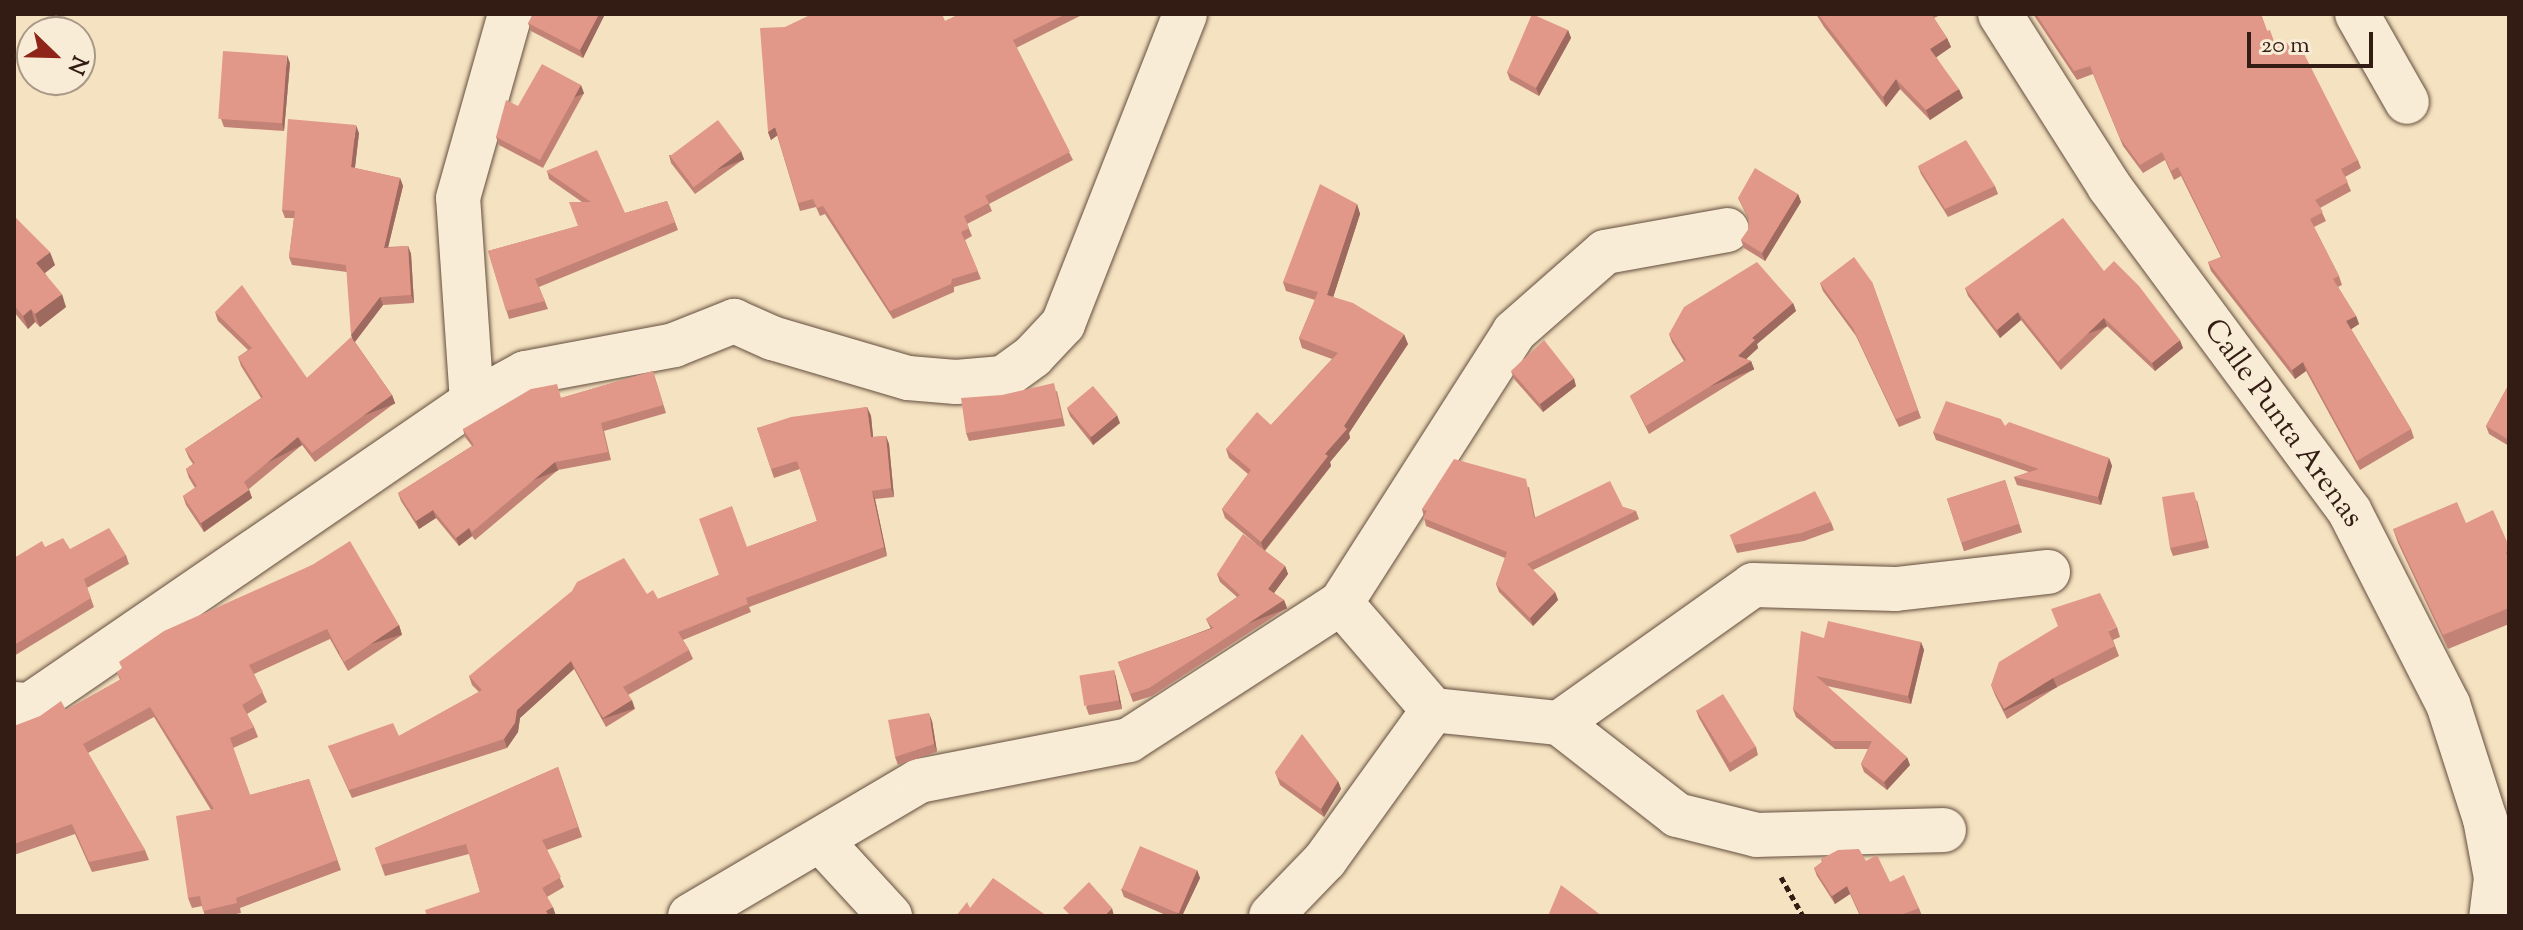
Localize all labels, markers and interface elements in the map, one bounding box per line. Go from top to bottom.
north arrow [16,16,96,96]
scale bar [2251,16,2377,66]
text: 20 m [2261,29,2310,63]
text: N [58,50,94,79]
street label: Calle Punta Arenas [2194,313,2370,535]

